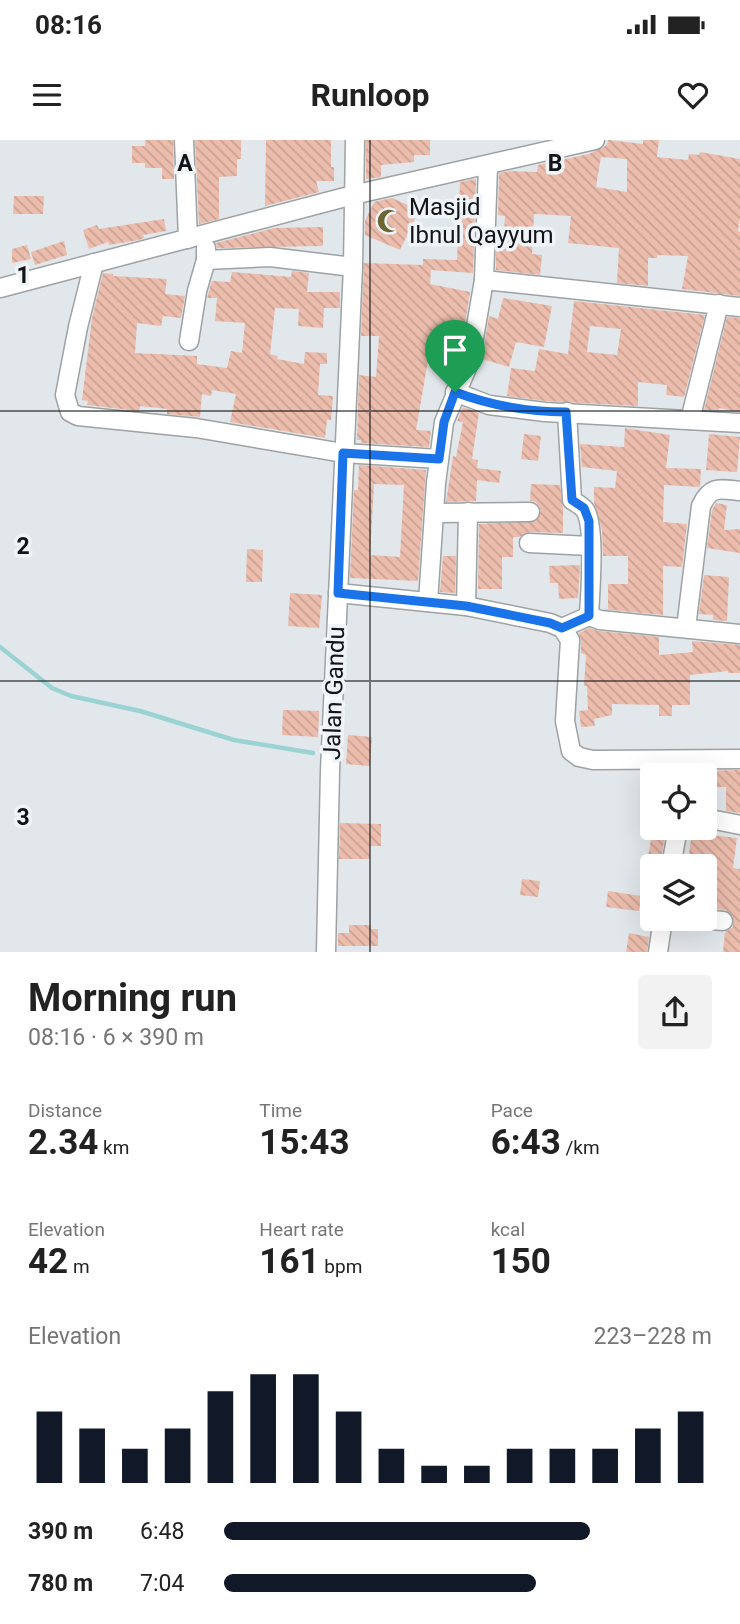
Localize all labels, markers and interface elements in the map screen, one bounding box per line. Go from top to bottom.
text: 08:16 [35,10,102,40]
icon: menu [28,76,66,114]
text: Runloop [311,76,429,114]
icon: heart [674,76,712,114]
text: A [177,150,193,177]
text: B [548,150,562,177]
place label: Masjid Ibnul Qayyum [409,193,554,249]
mosque icon: Masjid Ibnul Qayyum [375,207,403,235]
text: 1 [16,262,30,289]
pin [425,320,485,392]
icon: arrive [436,331,474,369]
text: 2 [16,533,30,560]
street label: Jalan Gandu [318,626,350,760]
map controls [640,763,717,931]
button: locate [640,763,717,840]
text: 3 [16,804,30,831]
button: layers [640,854,717,931]
button: share [638,975,712,1049]
text: Morning run [28,976,237,1020]
text: 08:16 · 6 × 390 m [28,1024,204,1051]
text: Distance [28,1099,102,1122]
text: Time [259,1099,302,1122]
text: Pace [491,1099,533,1122]
text: 2.34 [28,1122,98,1163]
text: 15:43 [259,1122,350,1163]
text: 6:43 [491,1122,561,1163]
text: km [98,1136,129,1159]
text: /km [561,1136,600,1159]
text: Elevation [28,1218,105,1241]
text: Heart rate [259,1218,344,1241]
text: kcal [491,1218,525,1241]
text: 42 [28,1241,68,1282]
text: 161 [259,1241,320,1282]
text: 150 [491,1241,551,1282]
text: m [68,1255,90,1278]
text: bpm [320,1255,362,1278]
text: Elevation [28,1323,121,1350]
text: 223–228 m [593,1323,712,1350]
text: 390 m [28,1518,93,1545]
text: 6:48 [140,1518,184,1545]
text: 780 m [28,1570,93,1597]
text: 7:04 [140,1570,184,1597]

